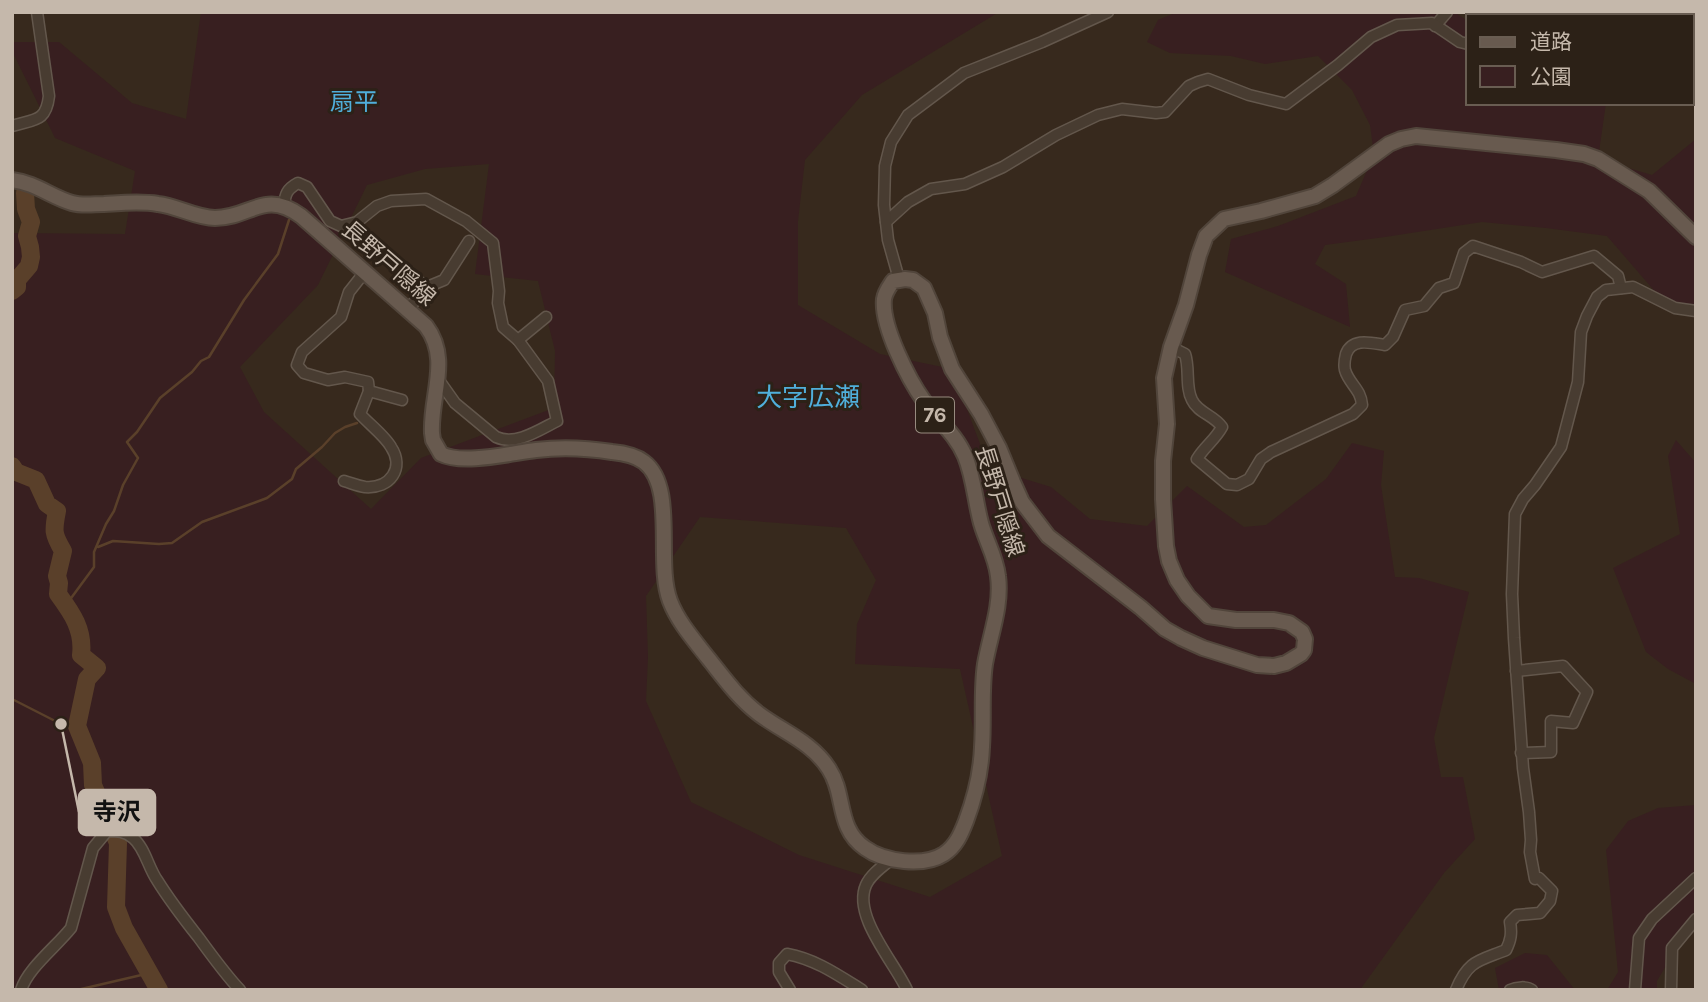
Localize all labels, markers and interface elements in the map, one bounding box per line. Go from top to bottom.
legend [1466,14,1694,105]
text: 道路 [1530,30,1572,54]
text: 公園 [1530,65,1572,89]
district label: 扇平 [330,88,378,116]
street label: 長野戸隠線 [336,215,441,311]
district label: 大字広瀬 [756,382,860,413]
road number: 76 [916,398,954,432]
street label: 長野戸隠線 [970,442,1029,560]
callout: 寺沢 [79,790,155,835]
text: 寺沢 [93,798,141,826]

